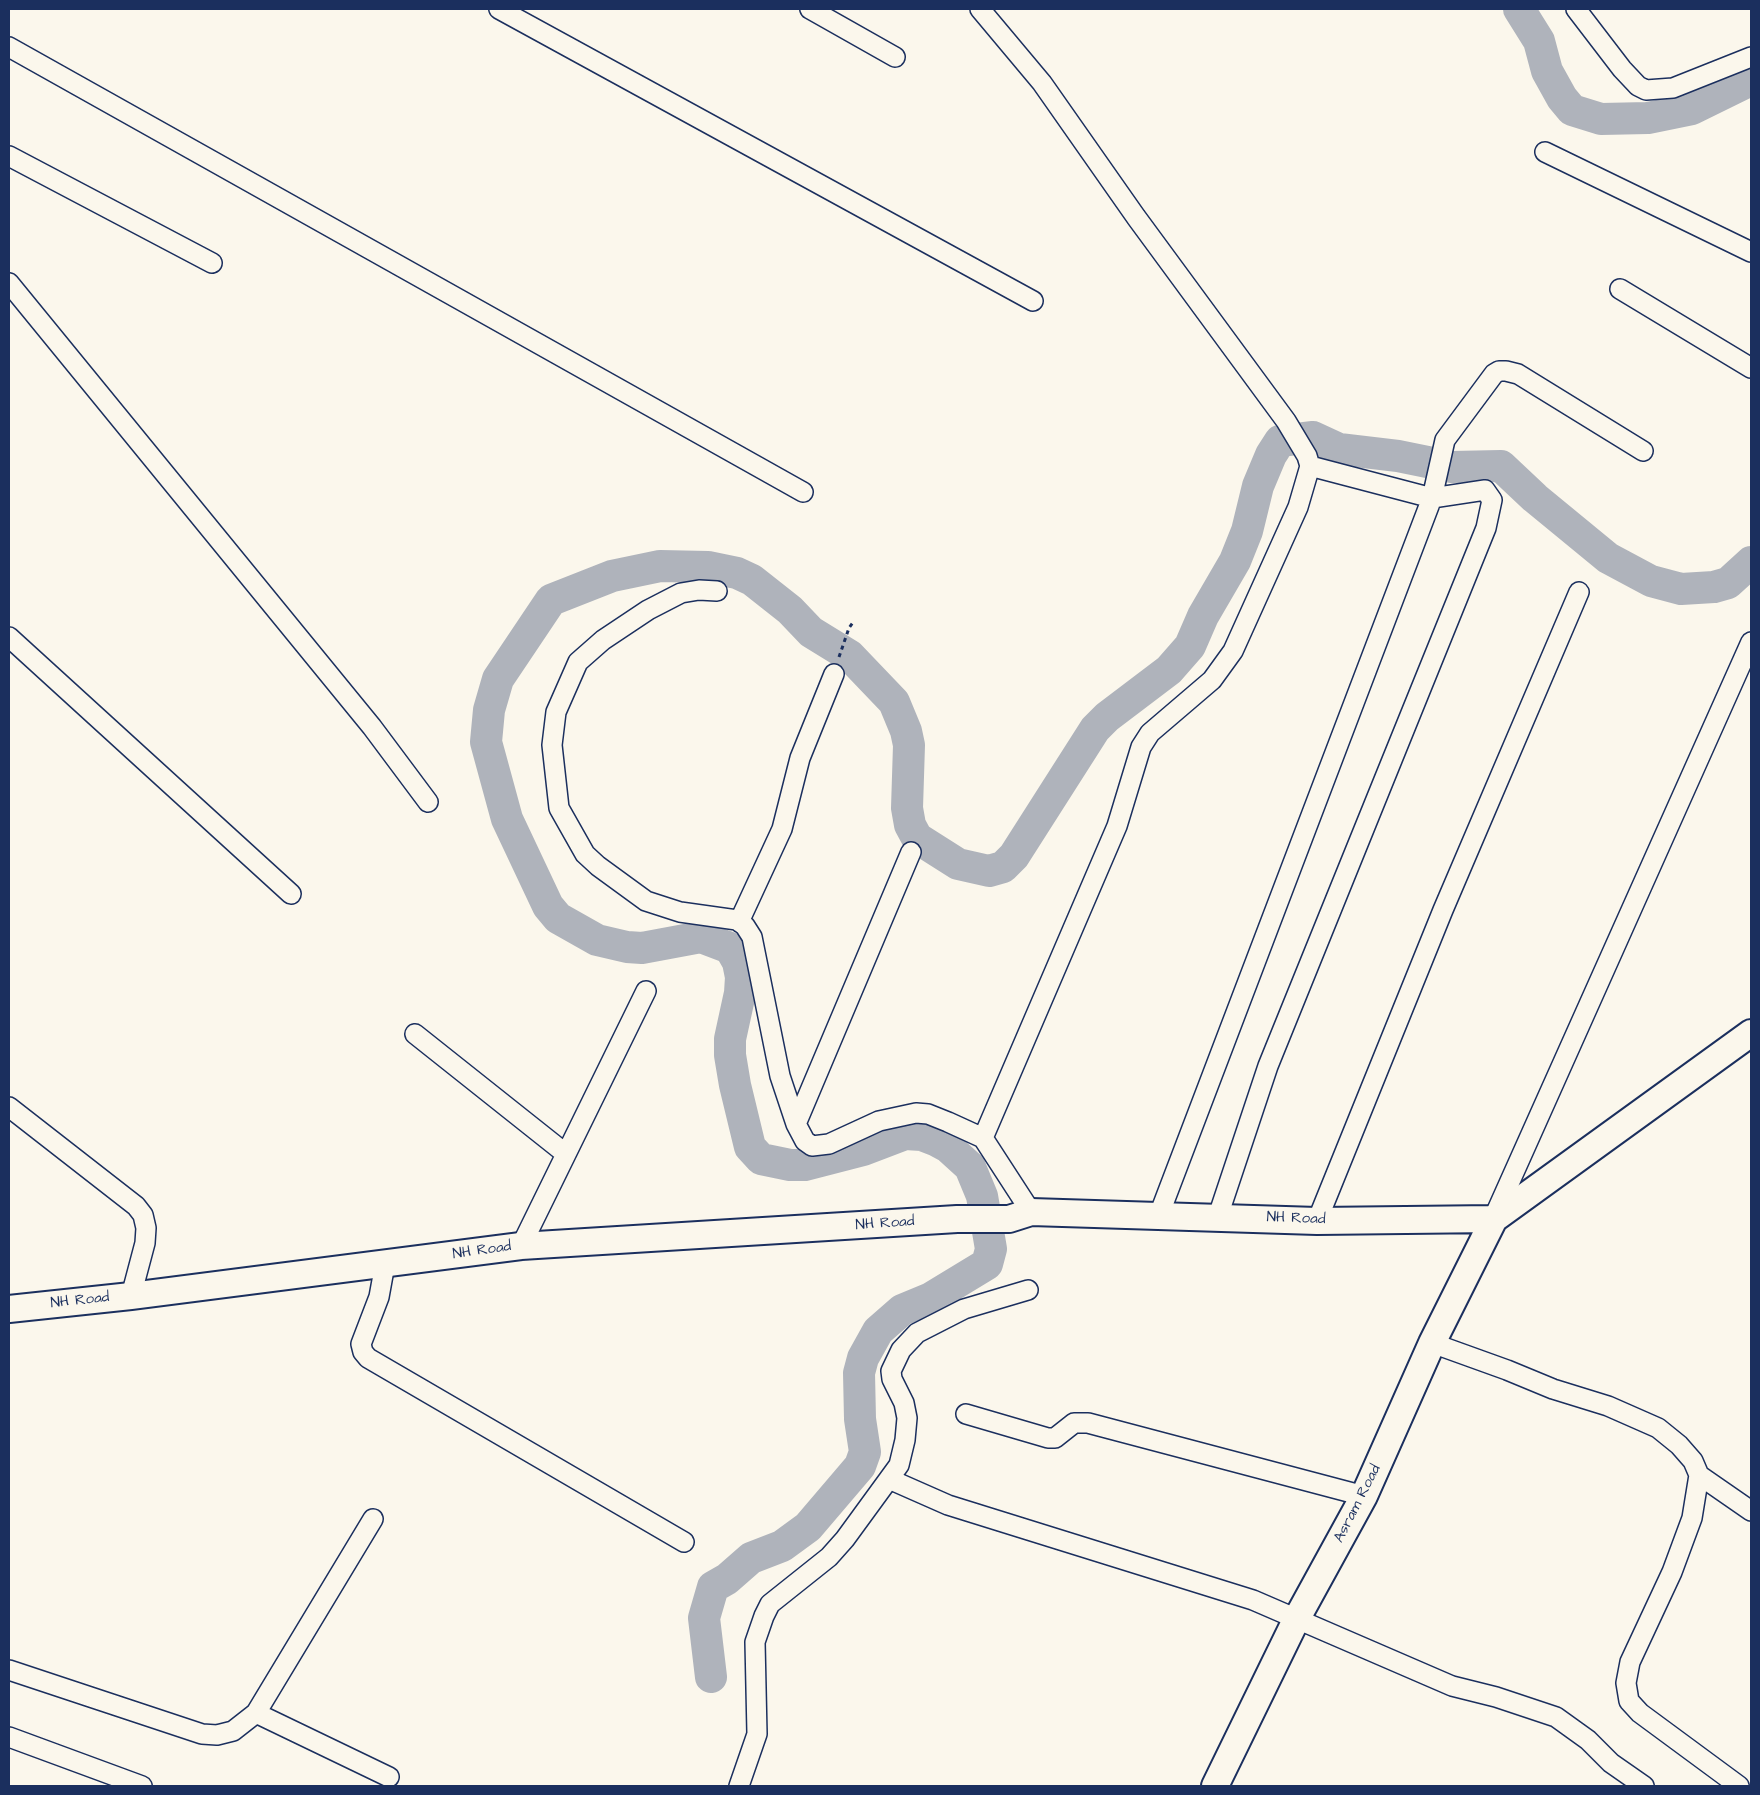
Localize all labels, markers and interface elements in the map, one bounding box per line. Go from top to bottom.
street label: NH Road [1266,1209,1326,1229]
street label: NH Road [855,1213,915,1235]
street label: NH Road [452,1238,512,1264]
street label: NH Road [50,1289,110,1313]
street label: Asram Road [1331,1462,1385,1546]

